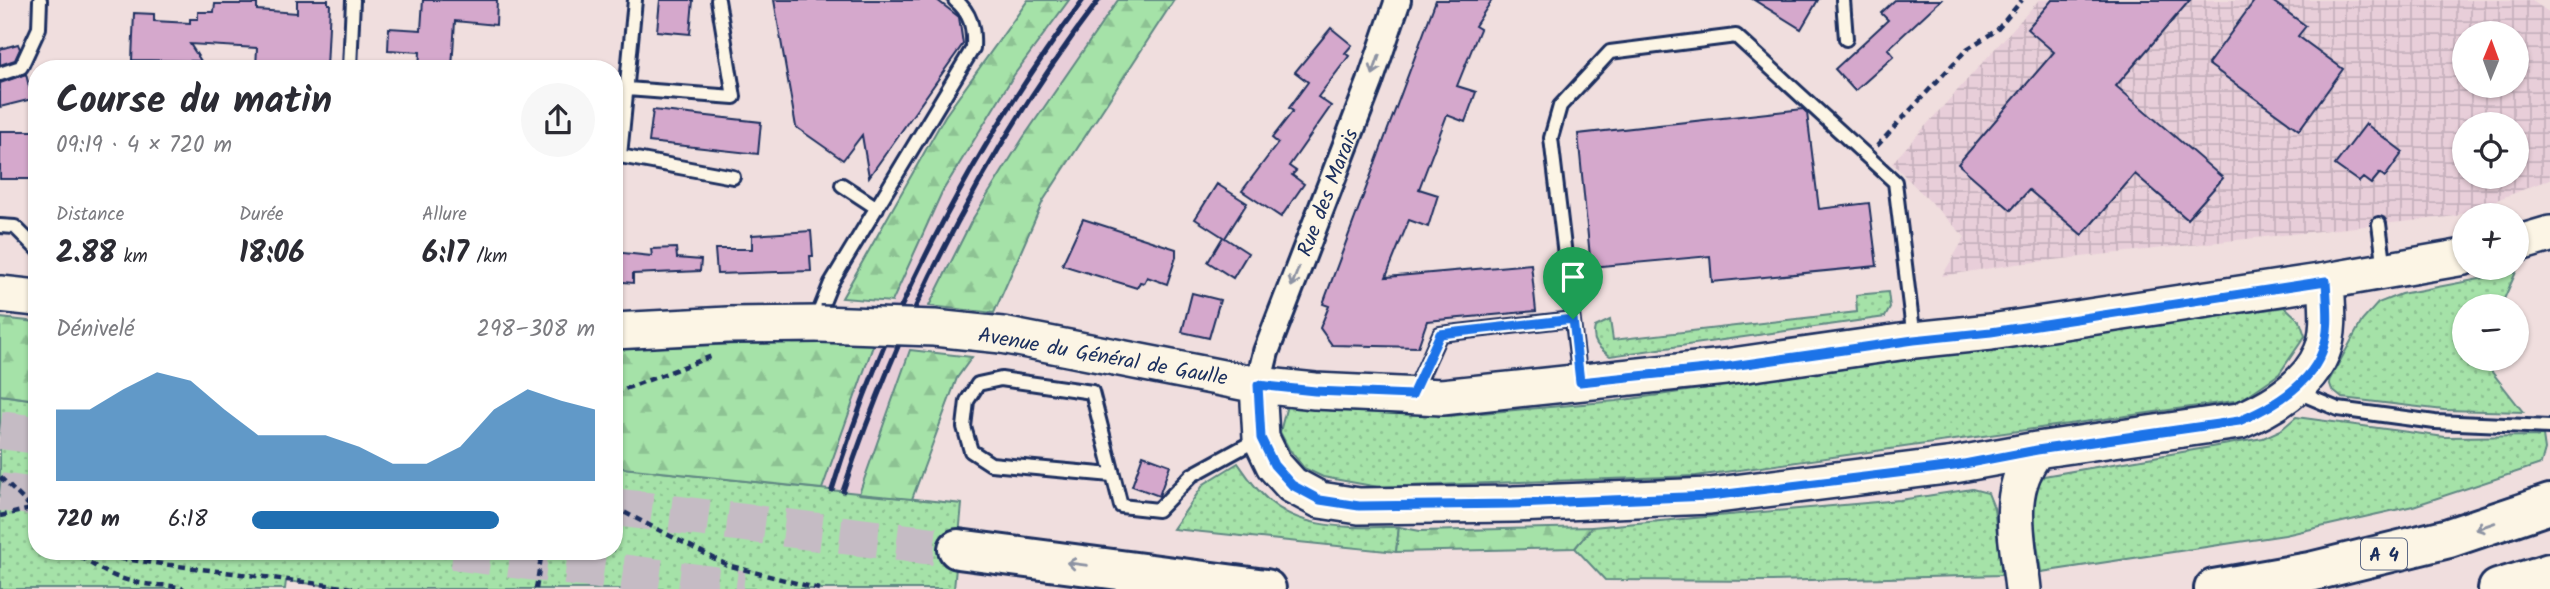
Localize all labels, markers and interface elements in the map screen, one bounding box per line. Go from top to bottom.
north arrow [2452,21,2529,98]
map controls [2452,21,2529,371]
one-way arrow [1369,53,1381,75]
text: Course du matin [56,72,332,132]
button: share [521,83,595,157]
button: locate [2452,112,2529,189]
street label: Rue des Marais [1289,124,1369,262]
text: 09:19 · 4 × 720 m [56,128,232,164]
text: Distance [56,200,124,230]
text: Durée [239,200,284,230]
text: Allure [422,200,467,230]
button: + [2452,203,2529,280]
text: 2.88 [56,230,116,278]
text: 18:06 [239,230,305,278]
text: 6:17 [422,230,469,278]
text: km [116,242,148,272]
text: /km [469,242,507,272]
pin [1543,247,1603,319]
icon: arrive [1554,258,1592,296]
one-way arrow [1287,266,1300,287]
button: − [2452,294,2529,371]
text: Dénivelé [56,312,134,348]
text: 298–308 m [477,312,595,348]
street label: Avenue du Général de Gaulle [975,319,1231,396]
text: 720 m [56,502,120,538]
text: 6:18 [168,502,208,538]
one-way arrow [2475,521,2497,533]
road number: A 4 [2361,538,2407,569]
one-way arrow [1066,558,1089,571]

